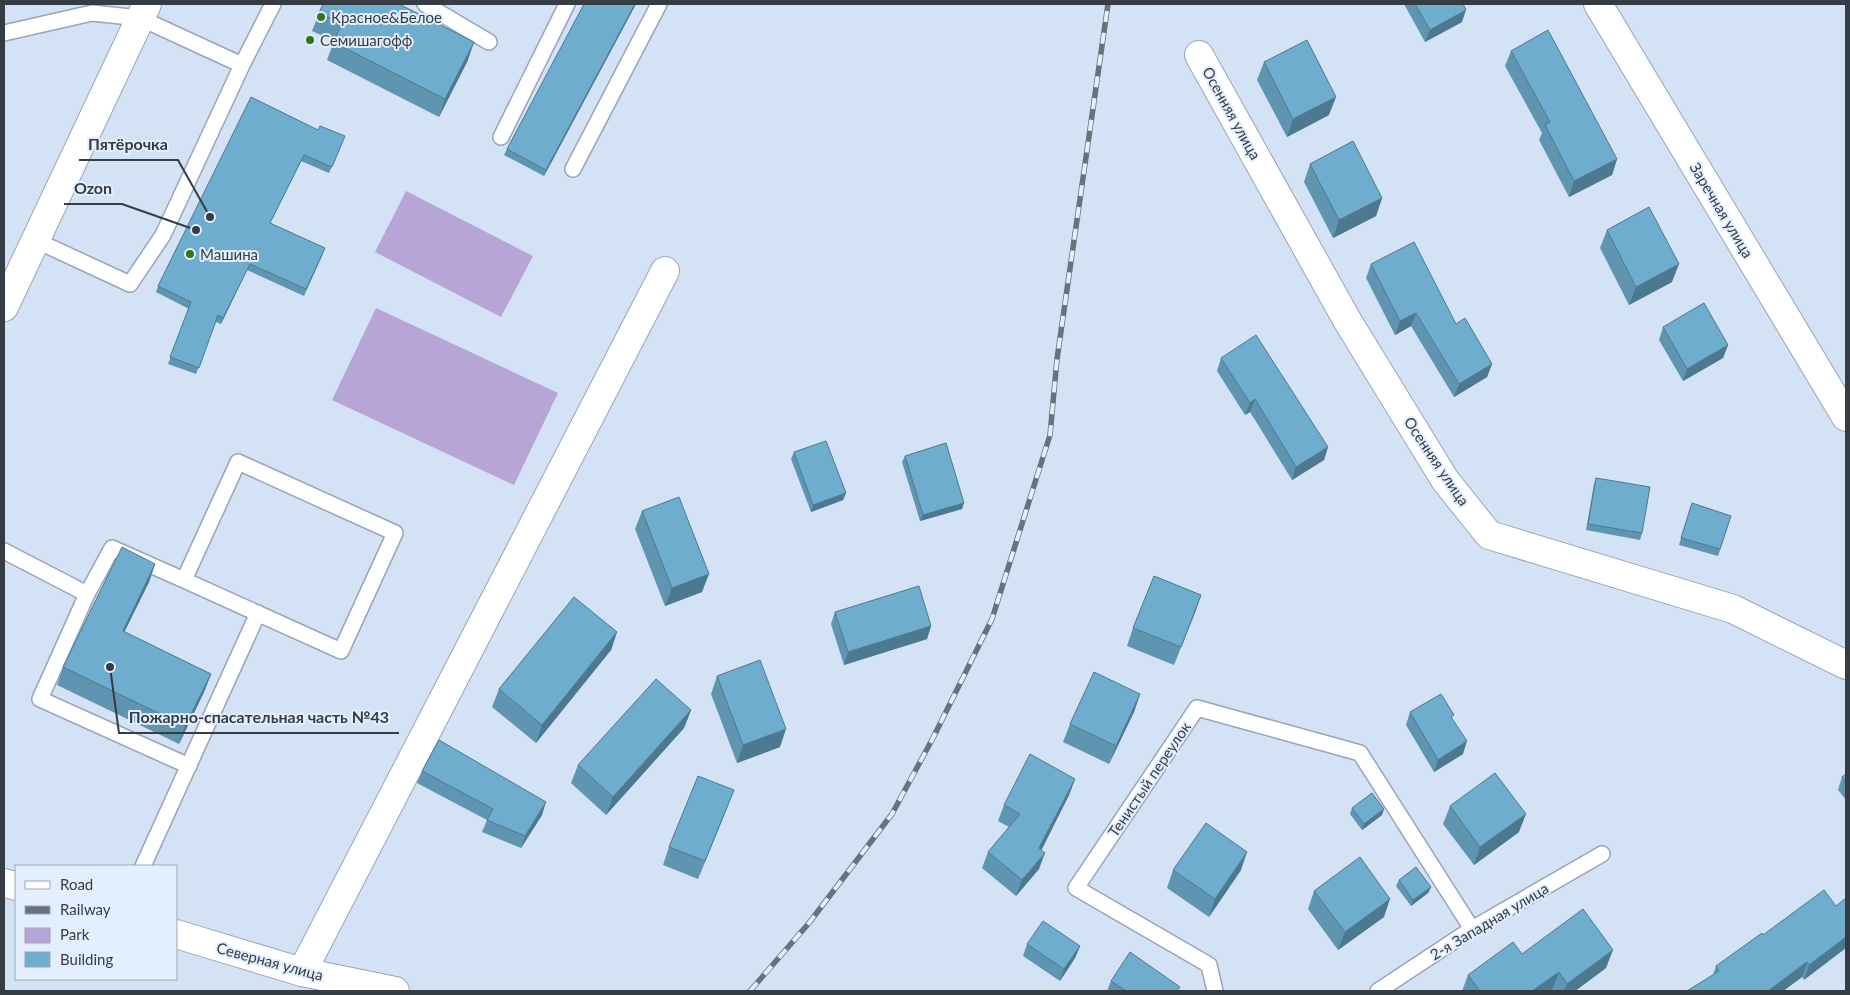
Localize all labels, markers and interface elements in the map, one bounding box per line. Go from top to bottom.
place label: Красное&Белое [331,8,442,26]
marker: Красное&Белое [315,11,327,23]
place label: Семишагофф [320,31,412,49]
marker: Семишагофф [304,34,316,46]
street label: Осенняя улица [1199,63,1265,163]
callout: Пятёрочка [79,129,178,160]
text: Пятёрочка [88,134,168,153]
street label: Заречная улица [1686,159,1758,261]
callout: Ozon [64,173,122,204]
text: Ozon [74,178,112,197]
place label: Машина [200,245,258,263]
marker: Машина [184,248,196,260]
street label: Осенняя улица [1401,413,1473,509]
callout: Пожарно-спасательная часть №43 [119,702,399,733]
text: Пожарно-спасательная часть №43 [129,707,389,726]
street label: Тенистый переулок [1104,718,1194,840]
legend [15,865,178,980]
text: Road [60,875,93,893]
street label: 2-я Западная улица [1427,879,1551,963]
text: Railway [60,900,111,918]
text: Park [60,925,90,943]
street label: Северная улица [215,938,325,984]
text: Building [60,950,113,968]

